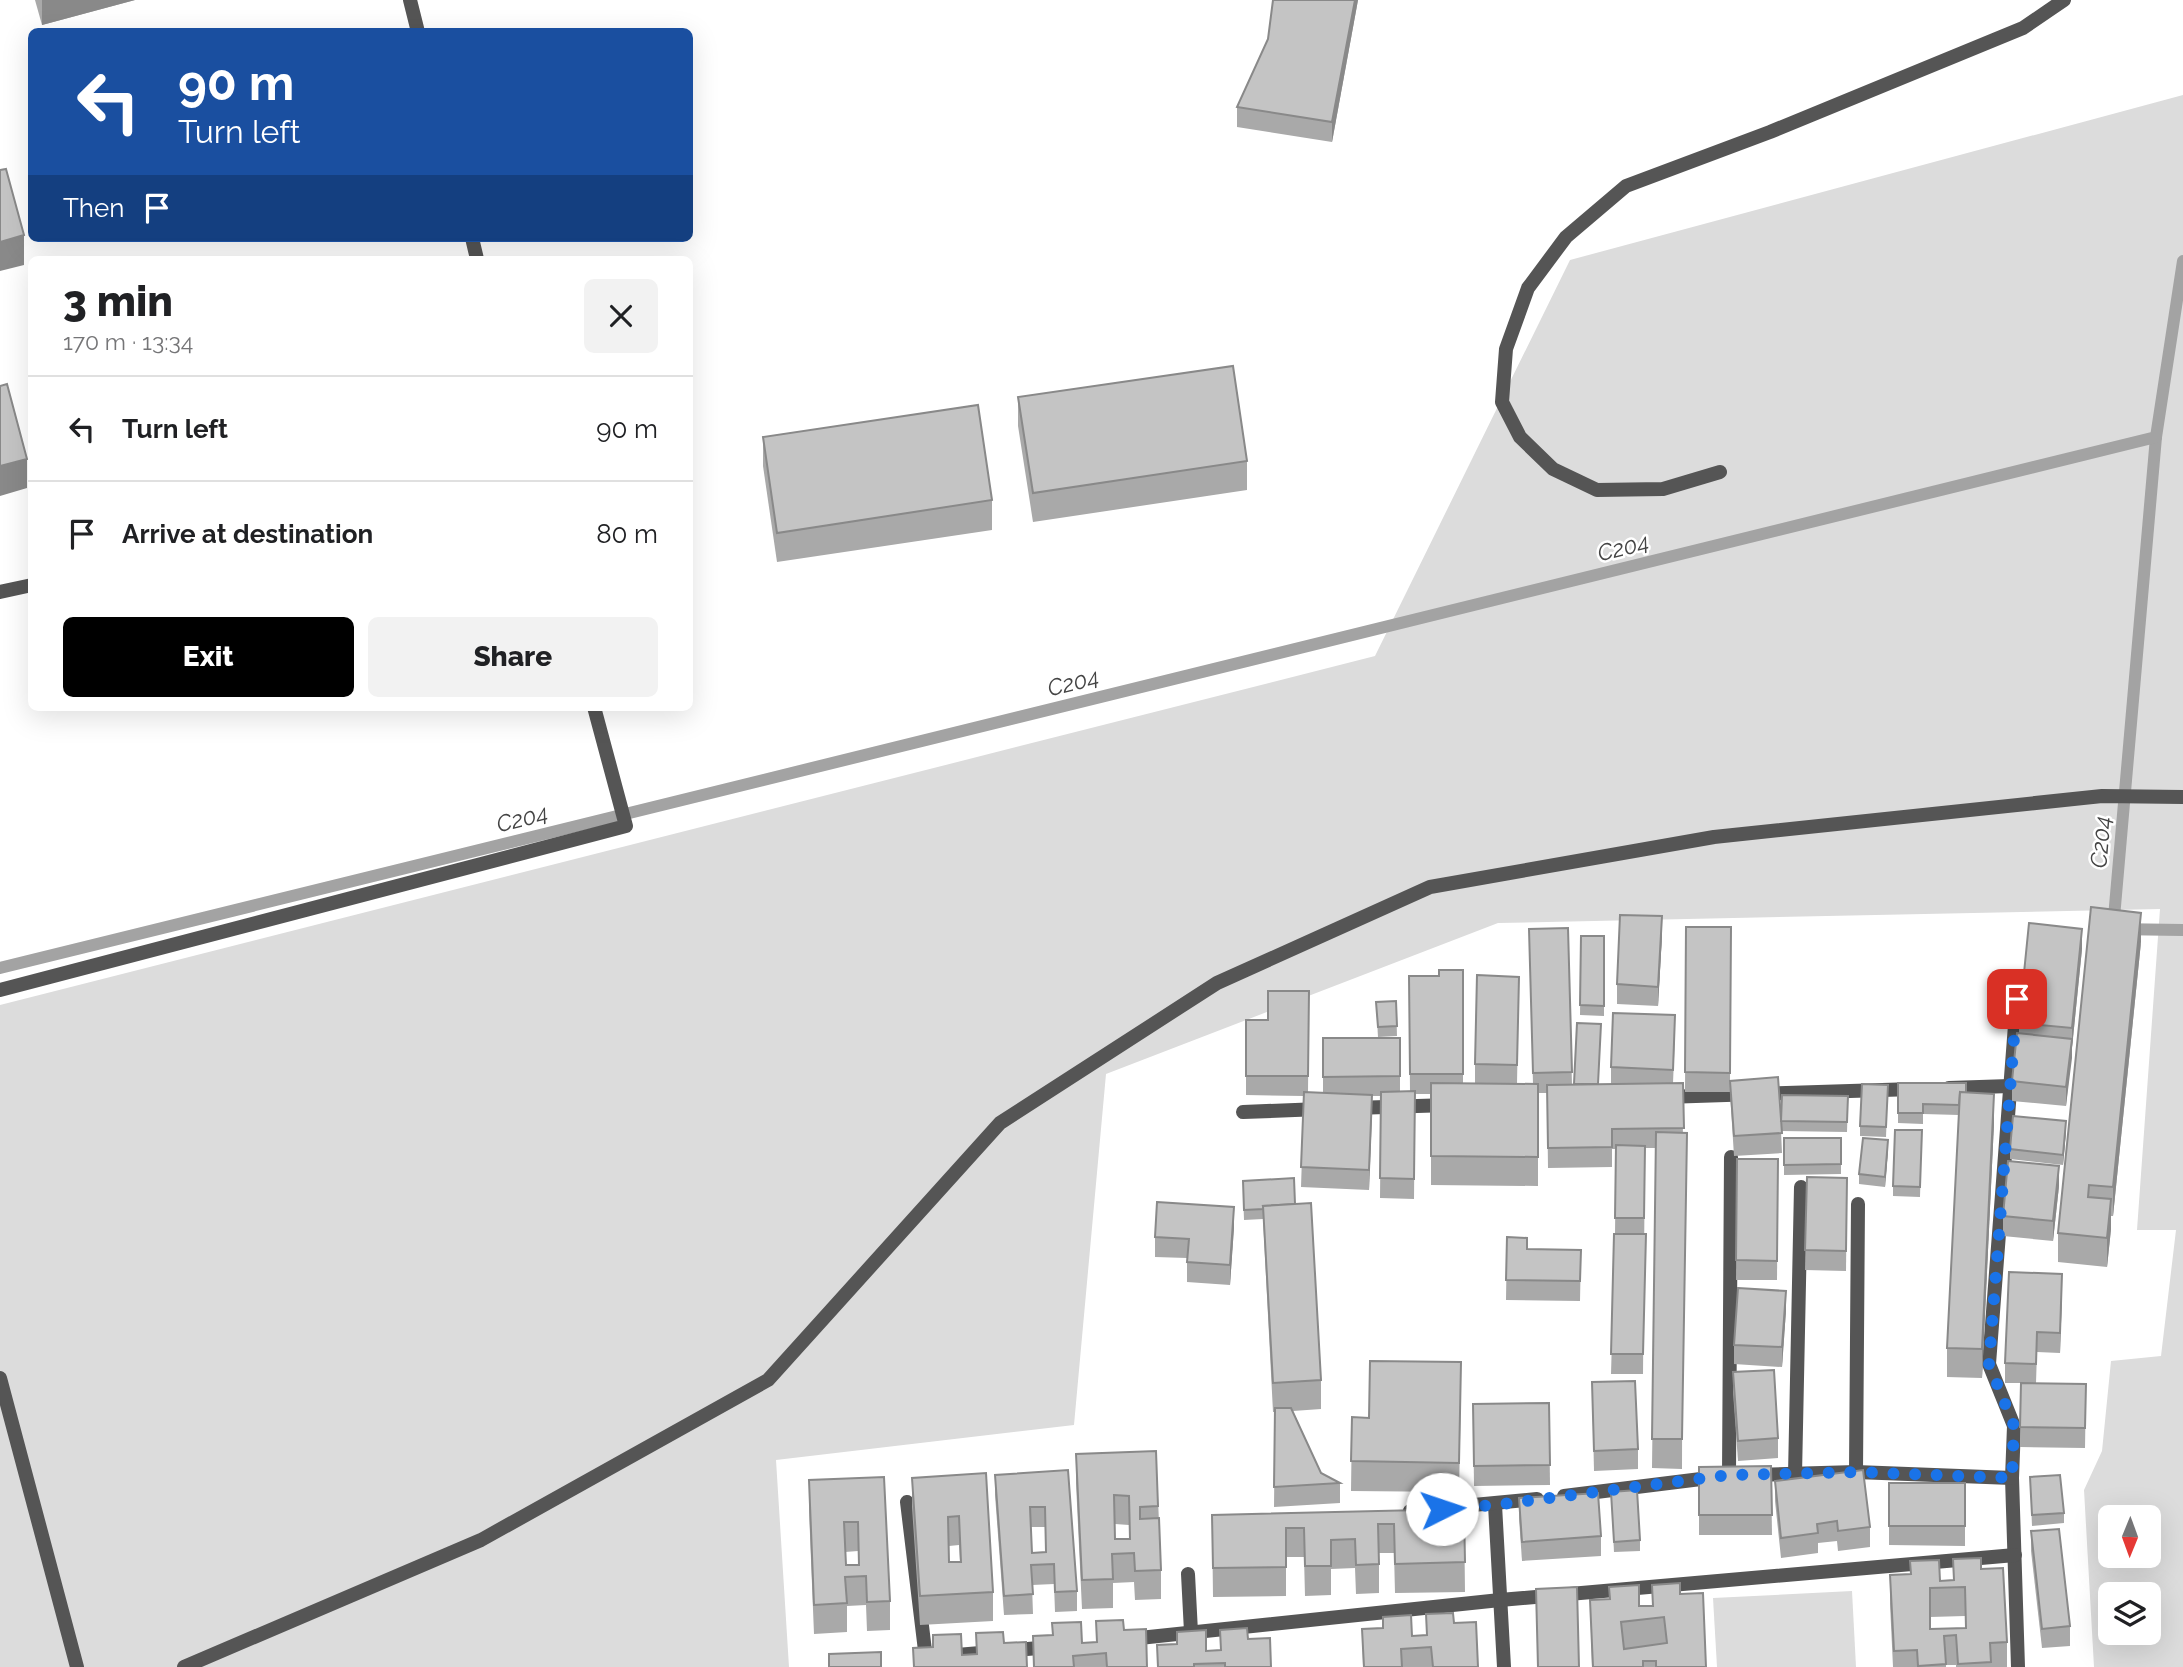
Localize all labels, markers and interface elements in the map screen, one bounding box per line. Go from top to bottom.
text: 90 m [178,54,294,111]
icon: left [63,56,154,147]
text: Turn left [178,113,300,150]
icon: arrive [138,189,176,227]
text: Then [63,193,124,223]
text: 3 min [63,277,173,326]
button: close [584,279,658,353]
text: 170 m · 13:34 [63,328,193,355]
icon: left [63,410,101,448]
text: Turn left [122,414,228,444]
text: 90 m [596,414,658,444]
icon: arrive [63,515,101,553]
text: Arrive at destination [122,519,373,549]
text: 80 m [596,519,658,549]
water label: C204 [1594,528,1652,566]
button: Exit [63,617,354,697]
button: Share [368,617,658,697]
water label: C204 [1044,663,1102,701]
water label: C204 [493,799,551,837]
water label: C204 [2084,815,2116,869]
pin [1987,969,2047,1029]
icon: arrive [1998,980,2036,1018]
position arrow [1405,1472,1479,1546]
north arrow [2098,1505,2161,1568]
map controls [2098,1505,2161,1645]
button: layers [2098,1582,2161,1645]

